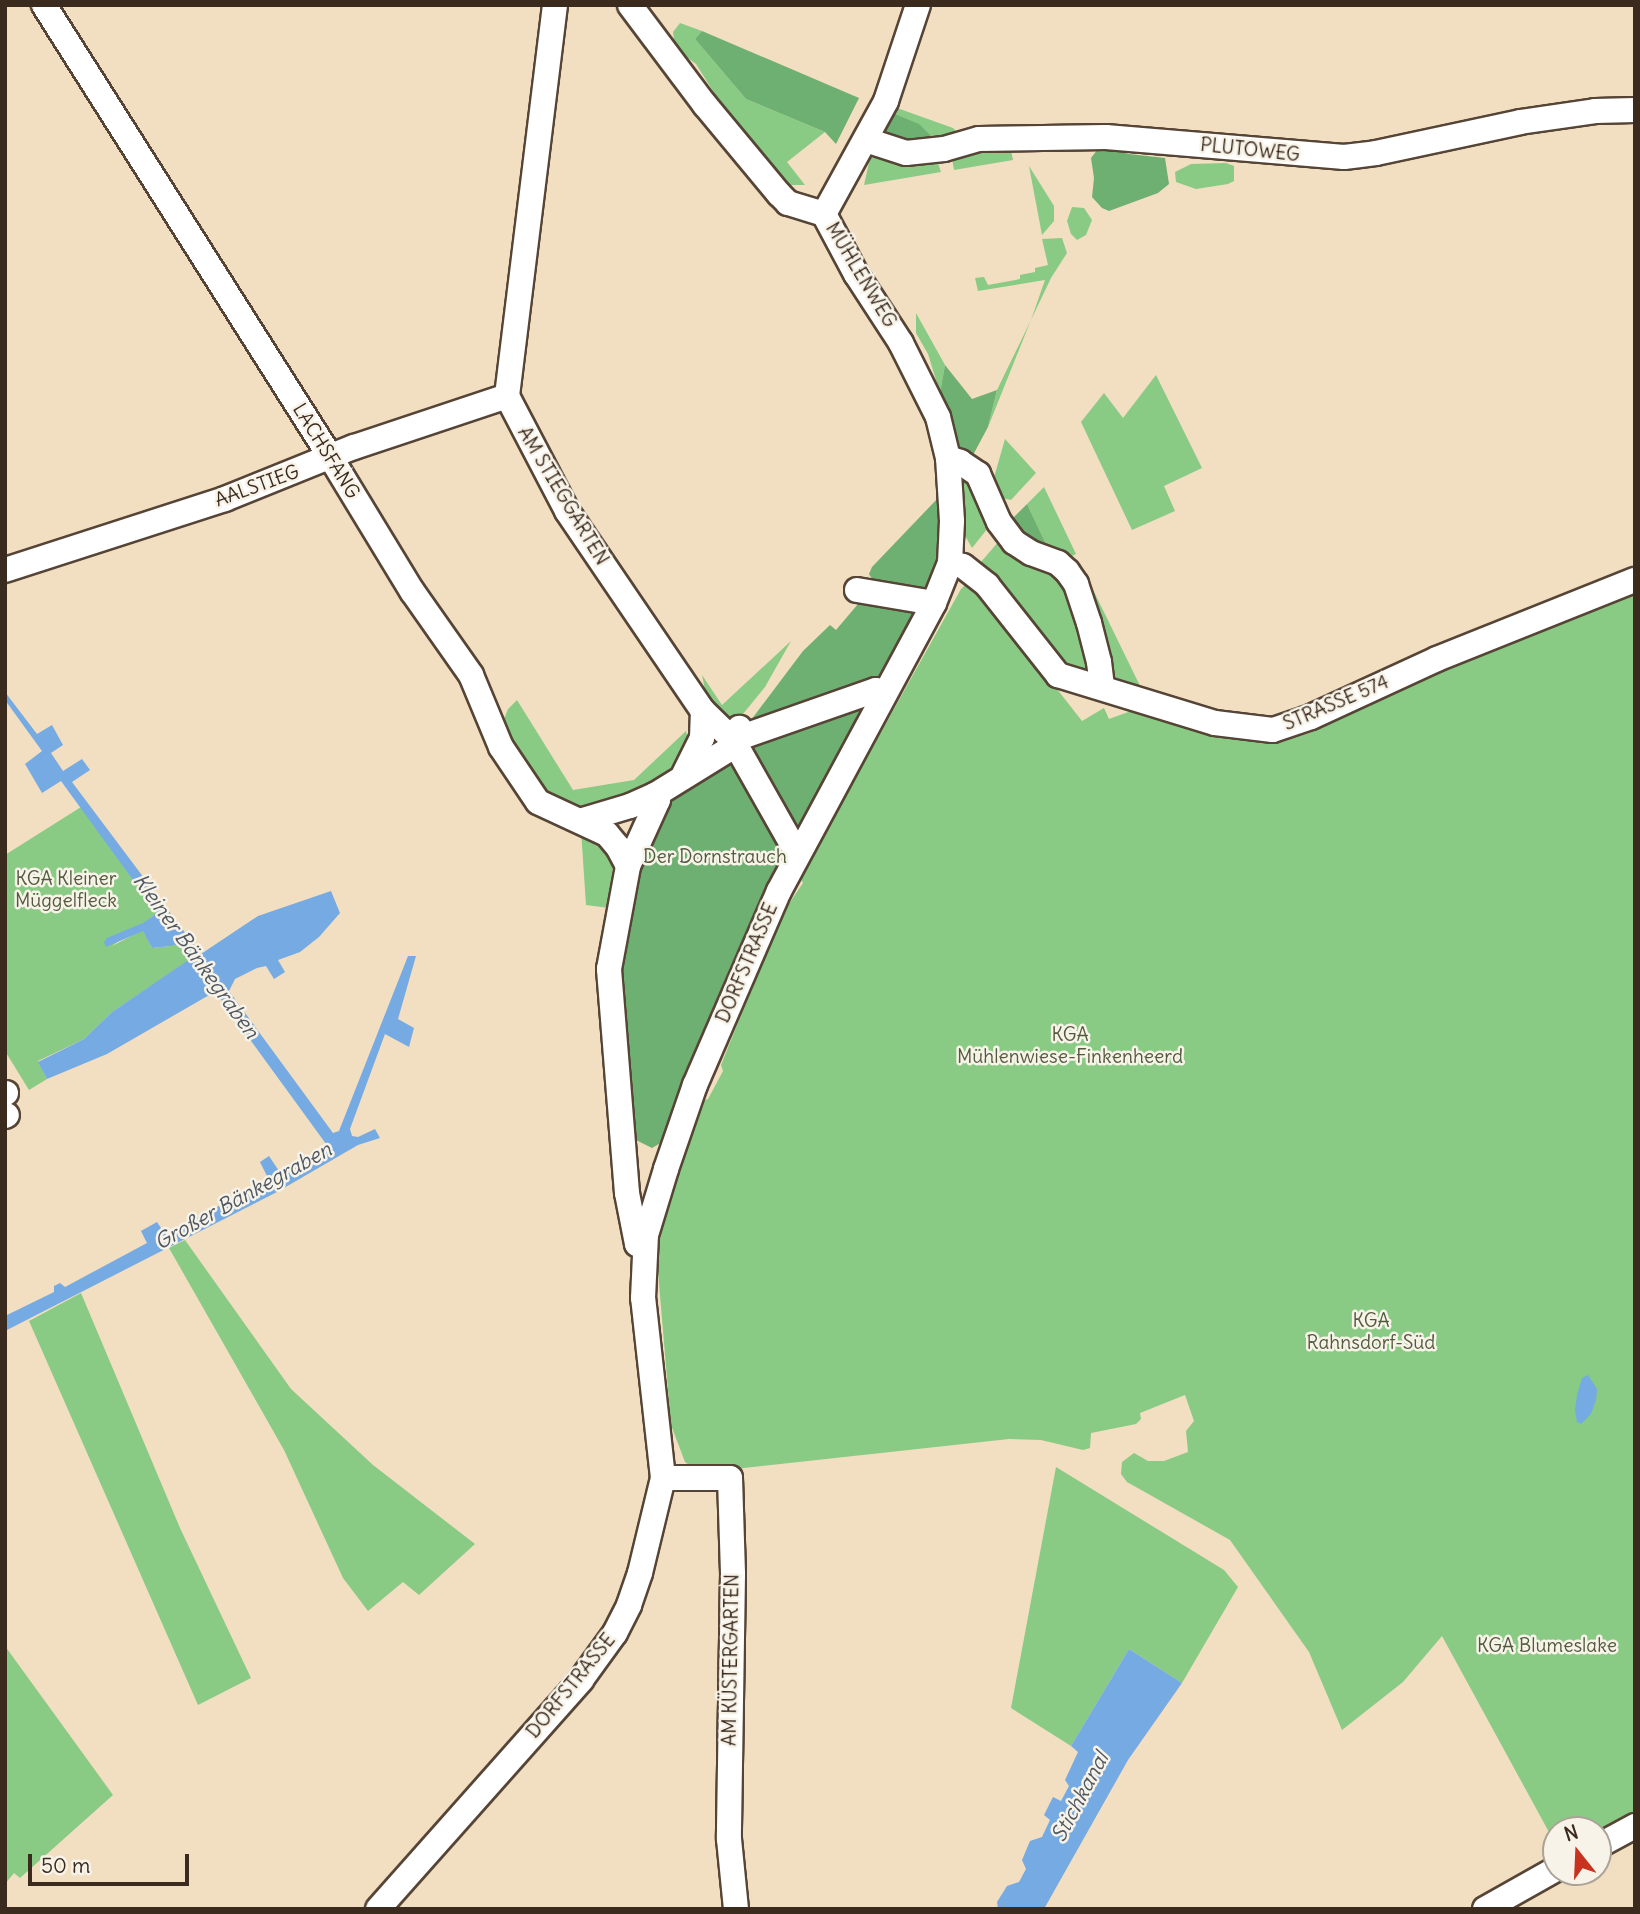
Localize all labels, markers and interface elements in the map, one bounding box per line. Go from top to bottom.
street label: PLUTOWEG [1199,133,1301,167]
street label: MÜHLENWEG [821,218,901,332]
street label: LACHSFANG [288,399,364,503]
street label: AM STIEGGARTEN [513,423,613,569]
street label: AALSTIEG [212,460,302,512]
street label: STRASSE 574 [1280,671,1392,735]
park label: Der Dornstrauch [643,846,787,868]
park label: KGA Kleiner Müggelfleck [15,868,117,912]
water label: Kleiner Bänkegraben [128,869,264,1043]
street label: DORFSTRASSE [711,900,783,1026]
park label: KGA Mühlenwiese-Finkenheerd [957,1024,1183,1068]
water label: Großer Bänkegraben [150,1137,336,1255]
park label: KGA Rahnsdorf-Süd [1307,1310,1435,1354]
street label: AM KÜSTERGARTEN [718,1574,744,1746]
street label: DORFSTRASSE [522,1629,620,1743]
park label: KGA Blumeslake [1477,1635,1617,1657]
water label: Stichkanal [1046,1748,1114,1846]
north arrow [1542,1816,1612,1886]
text: N [1561,1819,1581,1846]
scale bar [32,1840,192,1884]
text: 50 m [41,1852,90,1879]

